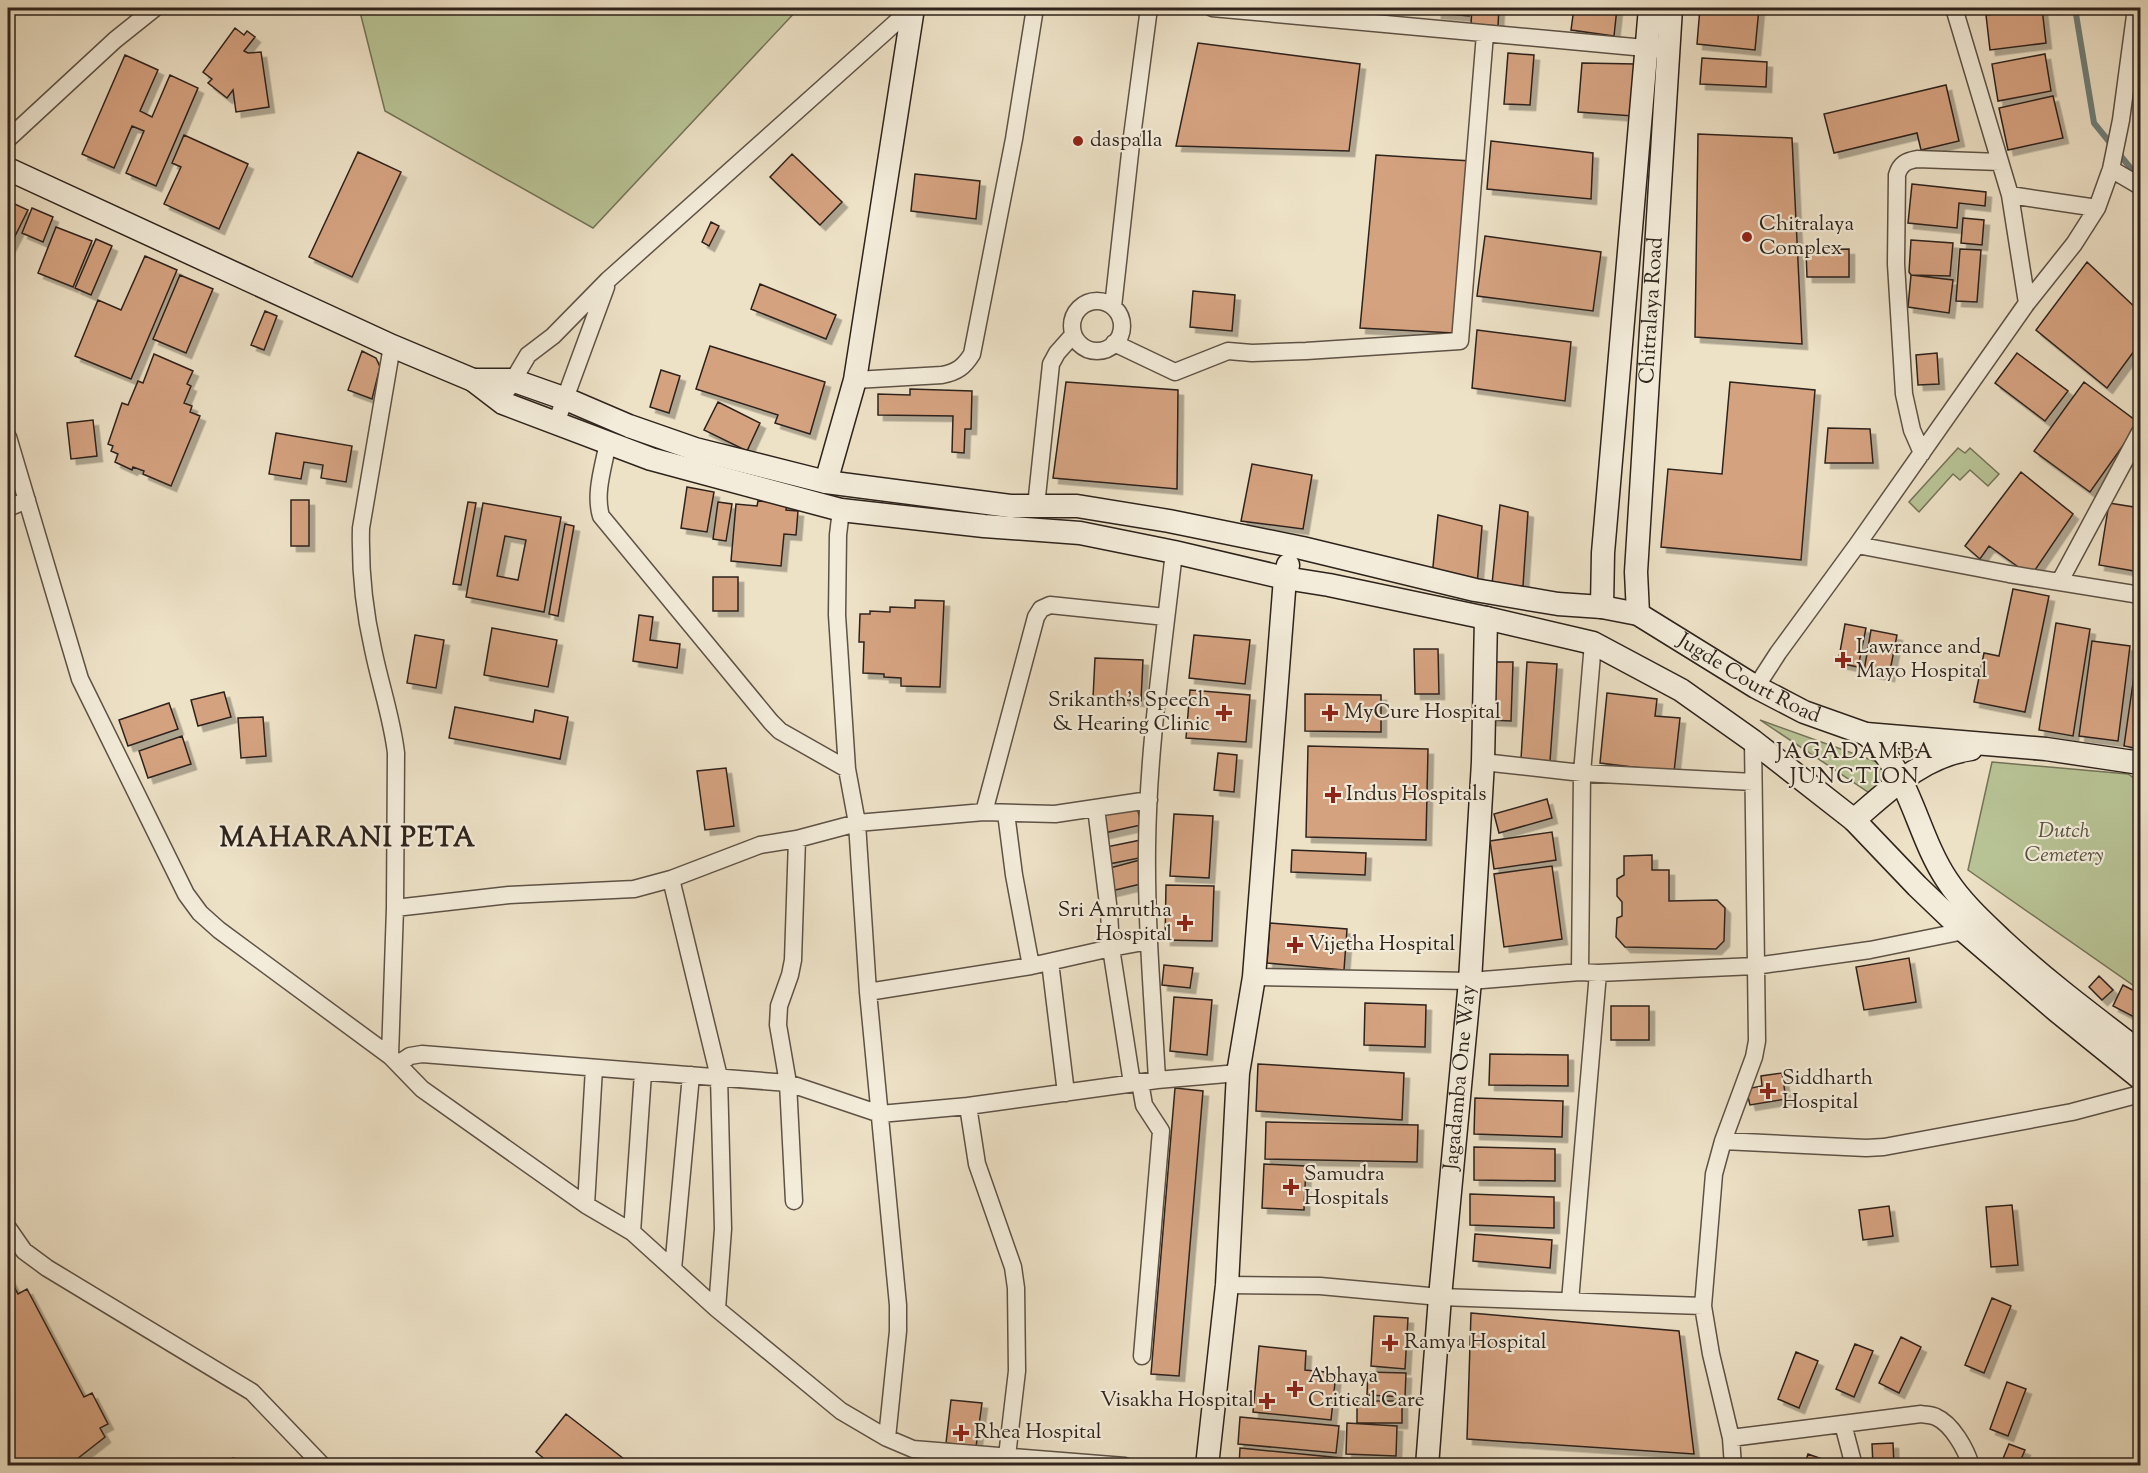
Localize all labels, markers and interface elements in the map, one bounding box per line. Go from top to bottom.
place label: daspalla [1090,126,1163,156]
marker: daspalla [1071,134,1085,148]
place label: Chitralaya Complex [1759,210,1855,264]
marker: Chitralaya Complex [1740,230,1754,244]
street label: Chitralaya Road [1633,236,1672,385]
street label: Jugde Court Road [1670,626,1825,732]
place label: Lawrance and Mayo Hospital [1856,633,1987,687]
marker: Lawrance and Mayo Hospital [1834,651,1852,669]
place label: Srikanth's Speech & Hearing Clinic [1048,686,1210,740]
place label: MyCure Hospital [1344,698,1501,728]
marker: Srikanth's Speech & Hearing Clinic [1215,704,1233,722]
marker: MyCure Hospital [1321,704,1339,722]
district label: JAGADAMBA JUNCTION [1775,737,1934,794]
place label: Indus Hospitals [1346,780,1486,810]
marker: Indus Hospitals [1324,786,1342,804]
park label: Dutch Cemetery [2025,817,2103,871]
district label: MAHARANI PETA [219,820,477,859]
place label: Sri Amrutha Hospital [1058,896,1172,950]
marker: Sri Amrutha Hospital [1176,914,1194,932]
place label: Vijetha Hospital [1308,930,1456,960]
marker: Vijetha Hospital [1286,936,1304,954]
street label: Jagadamba One Way [1437,983,1485,1172]
place label: Siddharth Hospital [1782,1064,1873,1118]
marker: Siddharth Hospital [1759,1082,1777,1100]
place label: Samudra Hospitals [1304,1160,1389,1214]
marker: Samudra Hospitals [1282,1178,1300,1196]
place label: Ramya Hospital [1404,1328,1547,1358]
marker: Ramya Hospital [1381,1334,1399,1352]
place label: Abhaya Critical Care [1308,1362,1425,1416]
marker: Abhaya Critical Care [1286,1380,1304,1398]
place label: Visakha Hospital [1100,1386,1254,1416]
marker: Visakha Hospital [1258,1392,1276,1410]
place label: Rhea Hospital [974,1418,1102,1448]
marker: Rhea Hospital [952,1424,970,1442]

